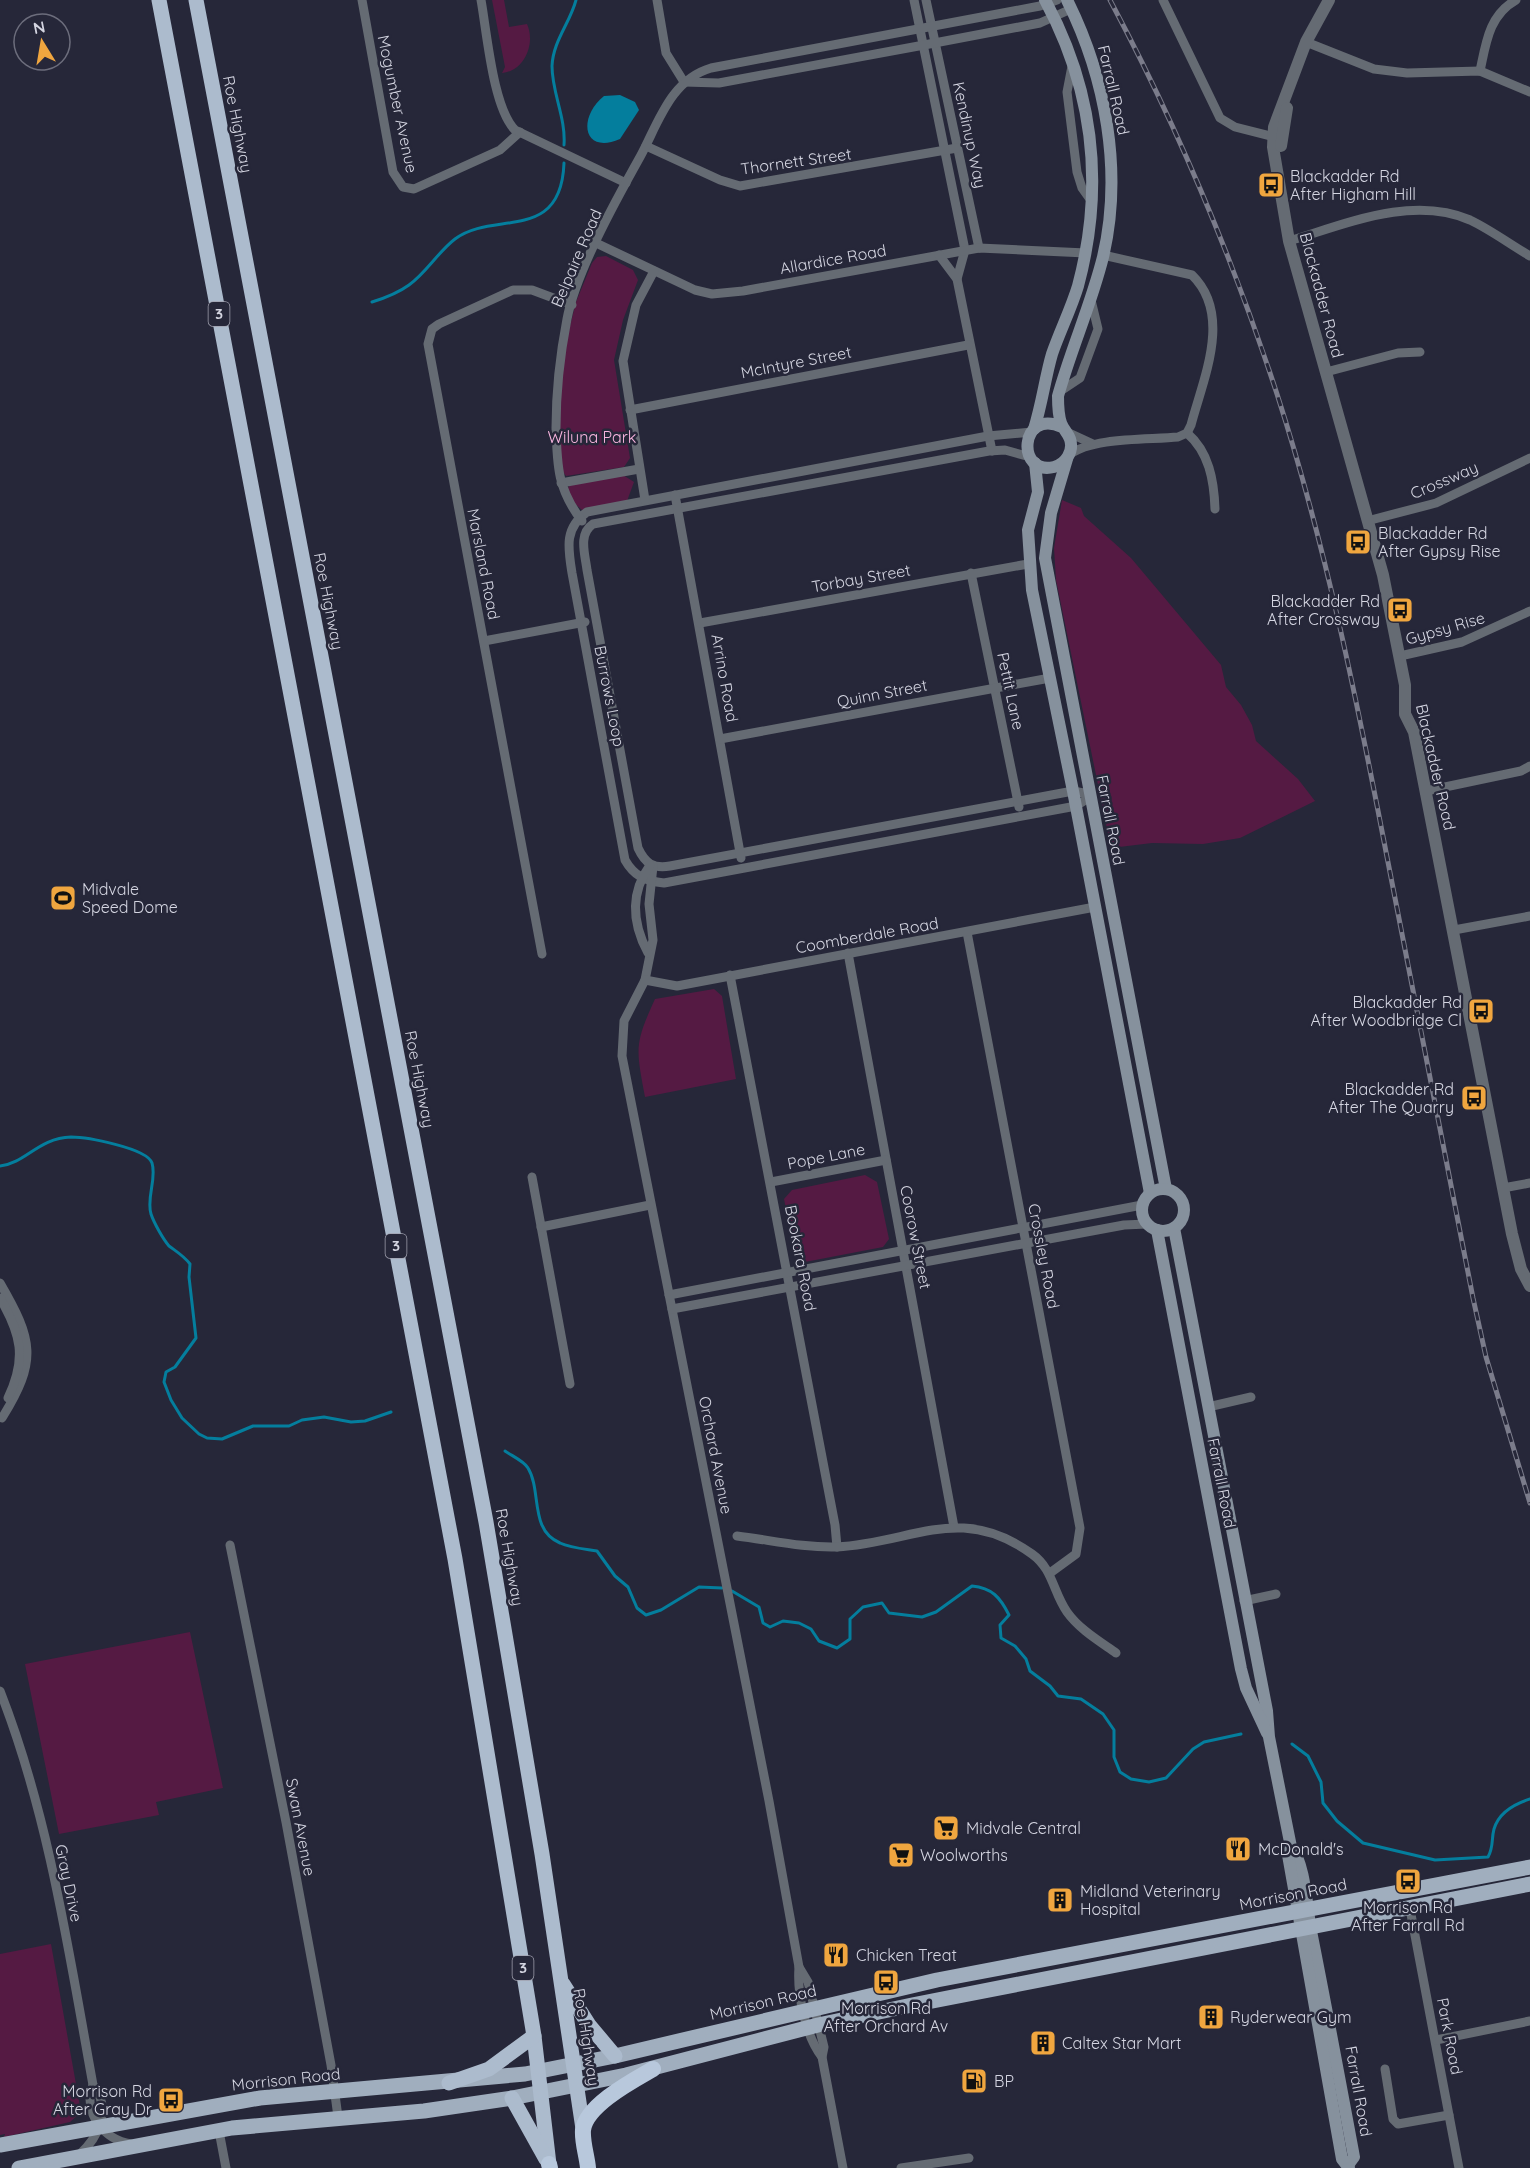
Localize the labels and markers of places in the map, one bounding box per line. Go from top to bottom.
place label: Blackadder Rd After Higham Hill [1290,166,1416,204]
bus stop icon: Blackadder Rd After Higham Hill [1256,170,1286,200]
place label: Blackadder Rd After Gypsy Rise [1378,523,1501,561]
bus stop icon: Blackadder Rd After Gypsy Rise [1343,527,1373,557]
place label: Blackadder Rd After Crossway [1267,591,1380,629]
bus stop icon: Blackadder Rd After Crossway [1385,595,1415,625]
place label: Midvale Speed Dome [82,879,178,917]
sports icon: Midvale Speed Dome [48,883,78,913]
place label: Blackadder Rd After Woodbridge Cl [1311,992,1462,1030]
bus stop icon: Blackadder Rd After Woodbridge Cl [1466,996,1496,1026]
place label: Blackadder Rd After The Quarry [1328,1079,1454,1117]
bus stop icon: Blackadder Rd After The Quarry [1459,1083,1489,1113]
supermarket icon: Midvale Central [931,1813,961,1843]
place label: Midvale Central [966,1818,1081,1838]
restaurant icon: McDonald's [1223,1834,1253,1864]
place label: McDonald's [1258,1839,1344,1859]
supermarket icon: Woolworths [886,1840,916,1870]
place label: Woolworths [920,1845,1008,1865]
bus stop icon: Morrison Rd After Farrall Rd [1393,1866,1423,1896]
place label: Midland Veterinary Hospital [1080,1881,1221,1919]
building icon: Midland Veterinary Hospital [1045,1885,1075,1915]
place label: Morrison Rd After Farrall Rd [1351,1897,1465,1935]
restaurant icon: Chicken Treat [821,1940,851,1970]
place label: Chicken Treat [856,1945,957,1965]
bus stop icon: Morrison Rd After Orchard Av [871,1967,901,1997]
place label: Morrison Rd After Orchard Av [824,1998,948,2036]
building icon: Ryderwear Gym [1196,2002,1226,2032]
place label: Ryderwear Gym [1230,2007,1352,2027]
building icon: Caltex Star Mart [1028,2028,1058,2058]
place label: Caltex Star Mart [1062,2033,1181,2053]
fuel station icon: BP [959,2066,989,2096]
place label: BP [994,2071,1014,2091]
place label: Morrison Rd After Gray Dr [53,2081,152,2119]
bus stop icon: Morrison Rd After Gray Dr [156,2085,186,2115]

